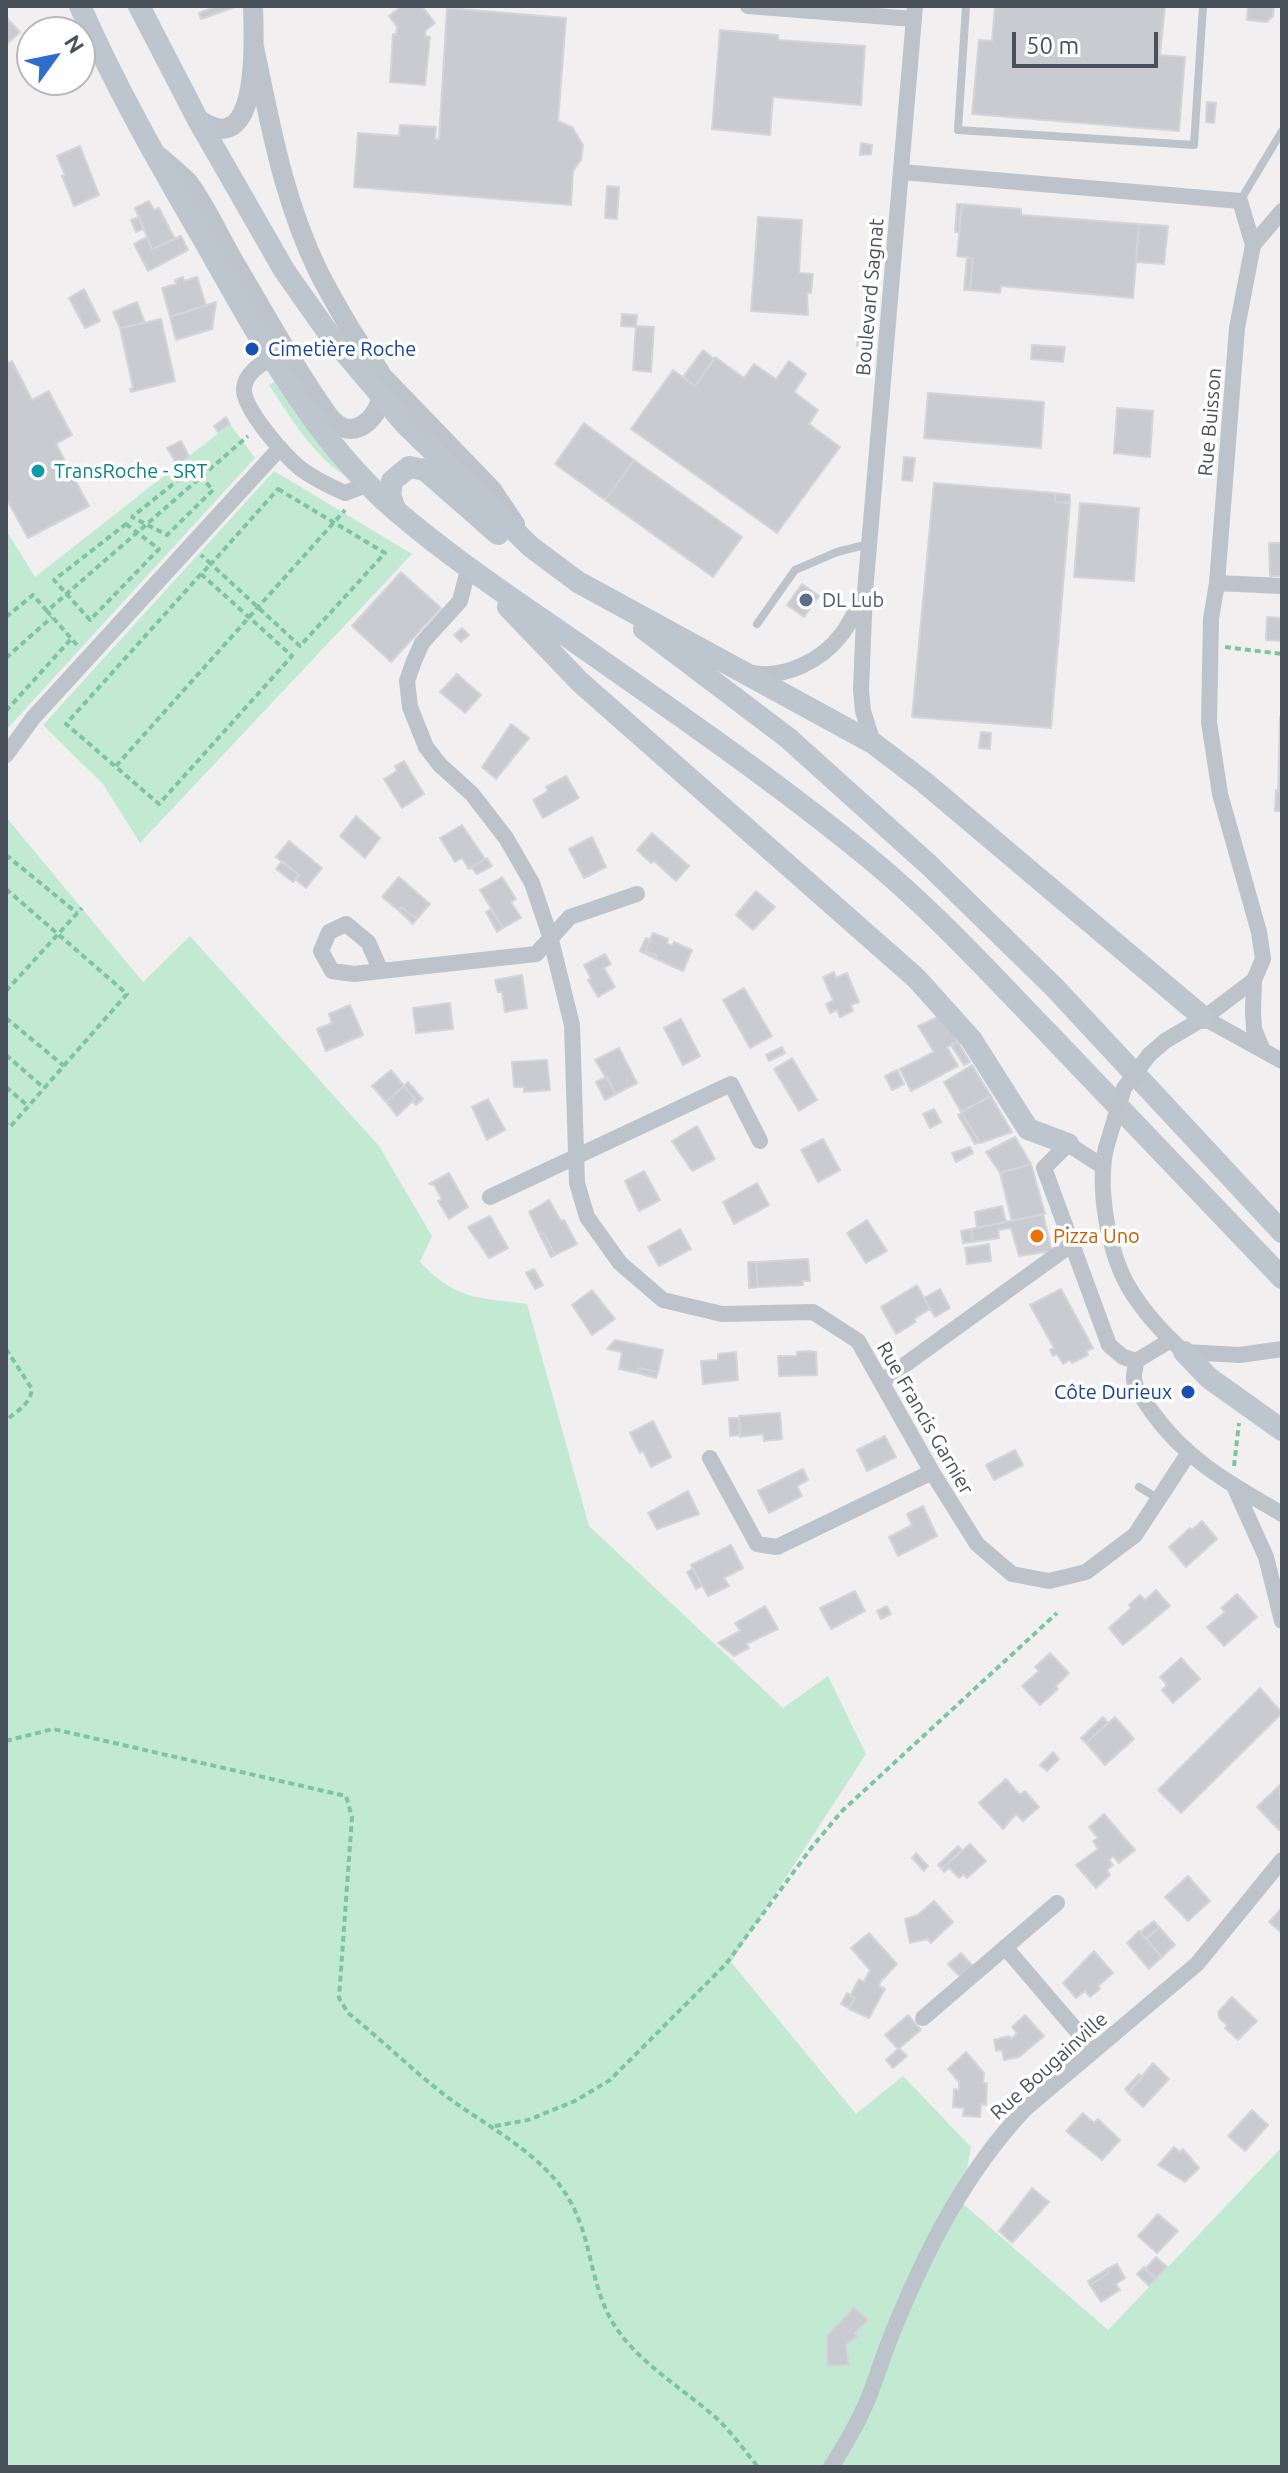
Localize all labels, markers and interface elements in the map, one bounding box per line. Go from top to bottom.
north arrow [16,16,96,96]
scale bar [1016,16,1162,66]
text: N [60,30,90,57]
text: 50 m [1026,32,1079,59]
street label: Boulevard Sagnat [851,217,889,377]
place label: Cimetière Roche [268,337,416,361]
marker: Cimetière Roche [243,340,261,358]
street label: Rue Buisson [1193,367,1227,477]
place label: TransRoche - SRT [54,459,207,483]
marker: TransRoche - SRT [29,462,47,480]
place label: DL Lub [822,588,884,612]
marker: DL Lub [797,591,815,609]
place label: Pizza Uno [1053,1224,1140,1248]
marker: Pizza Uno [1028,1227,1046,1245]
street label: Rue Francis Garnier [872,1337,978,1499]
place label: Côte Durieux [1054,1380,1172,1404]
marker: Côte Durieux [1179,1383,1197,1401]
street label: Rue Bougainville [985,2007,1113,2125]

